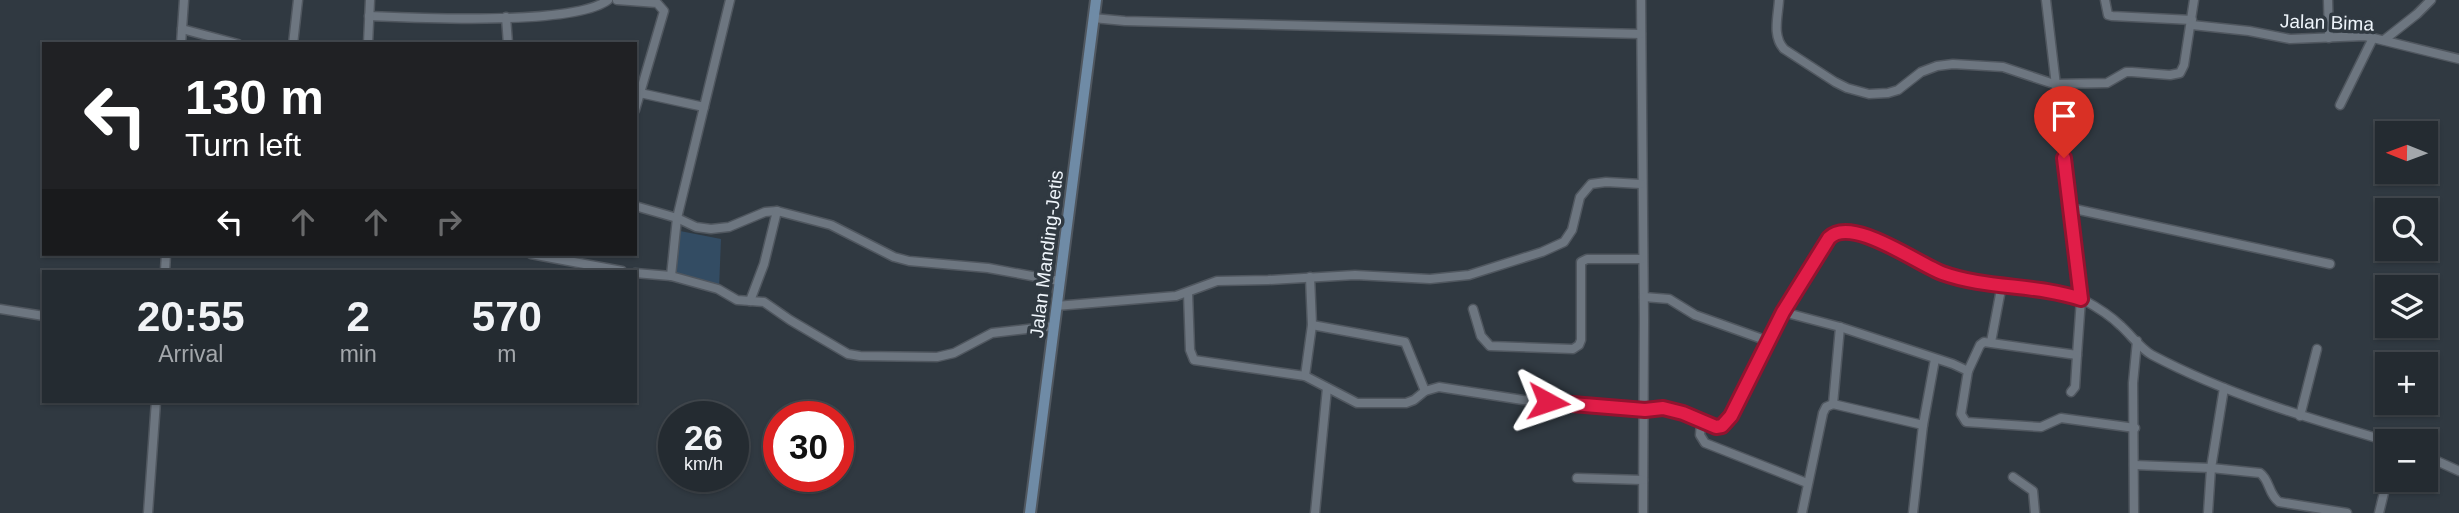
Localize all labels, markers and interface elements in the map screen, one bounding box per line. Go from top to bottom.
street label: Jalan Bima [2280,10,2375,35]
icon: left [70,70,161,161]
text: 130 m [185,70,324,124]
pin [2034,86,2094,158]
icon: arrive [2045,97,2083,135]
north arrow [2375,121,2438,184]
map controls [2375,121,2438,492]
text: Turn left [185,127,301,163]
street label: Jalan Manding-Jetis [1026,169,1067,339]
button: search [2375,198,2438,261]
icon: left [211,203,249,241]
icon: ahead [284,203,322,241]
icon: ahead [357,203,395,241]
icon: right [430,203,468,241]
button: layers [2375,275,2438,338]
text: 20:55 [137,293,245,340]
text: 2 [346,293,370,340]
text: 570 [472,293,542,340]
text: Arrival [158,341,223,367]
text: min [340,341,377,367]
text: m [497,341,516,367]
button: + [2375,352,2438,415]
position arrow [1511,365,1585,439]
speed limit sign: 30 [763,401,854,492]
text: 26 [684,418,723,457]
button: − [2375,429,2438,492]
text: km/h [684,454,723,474]

